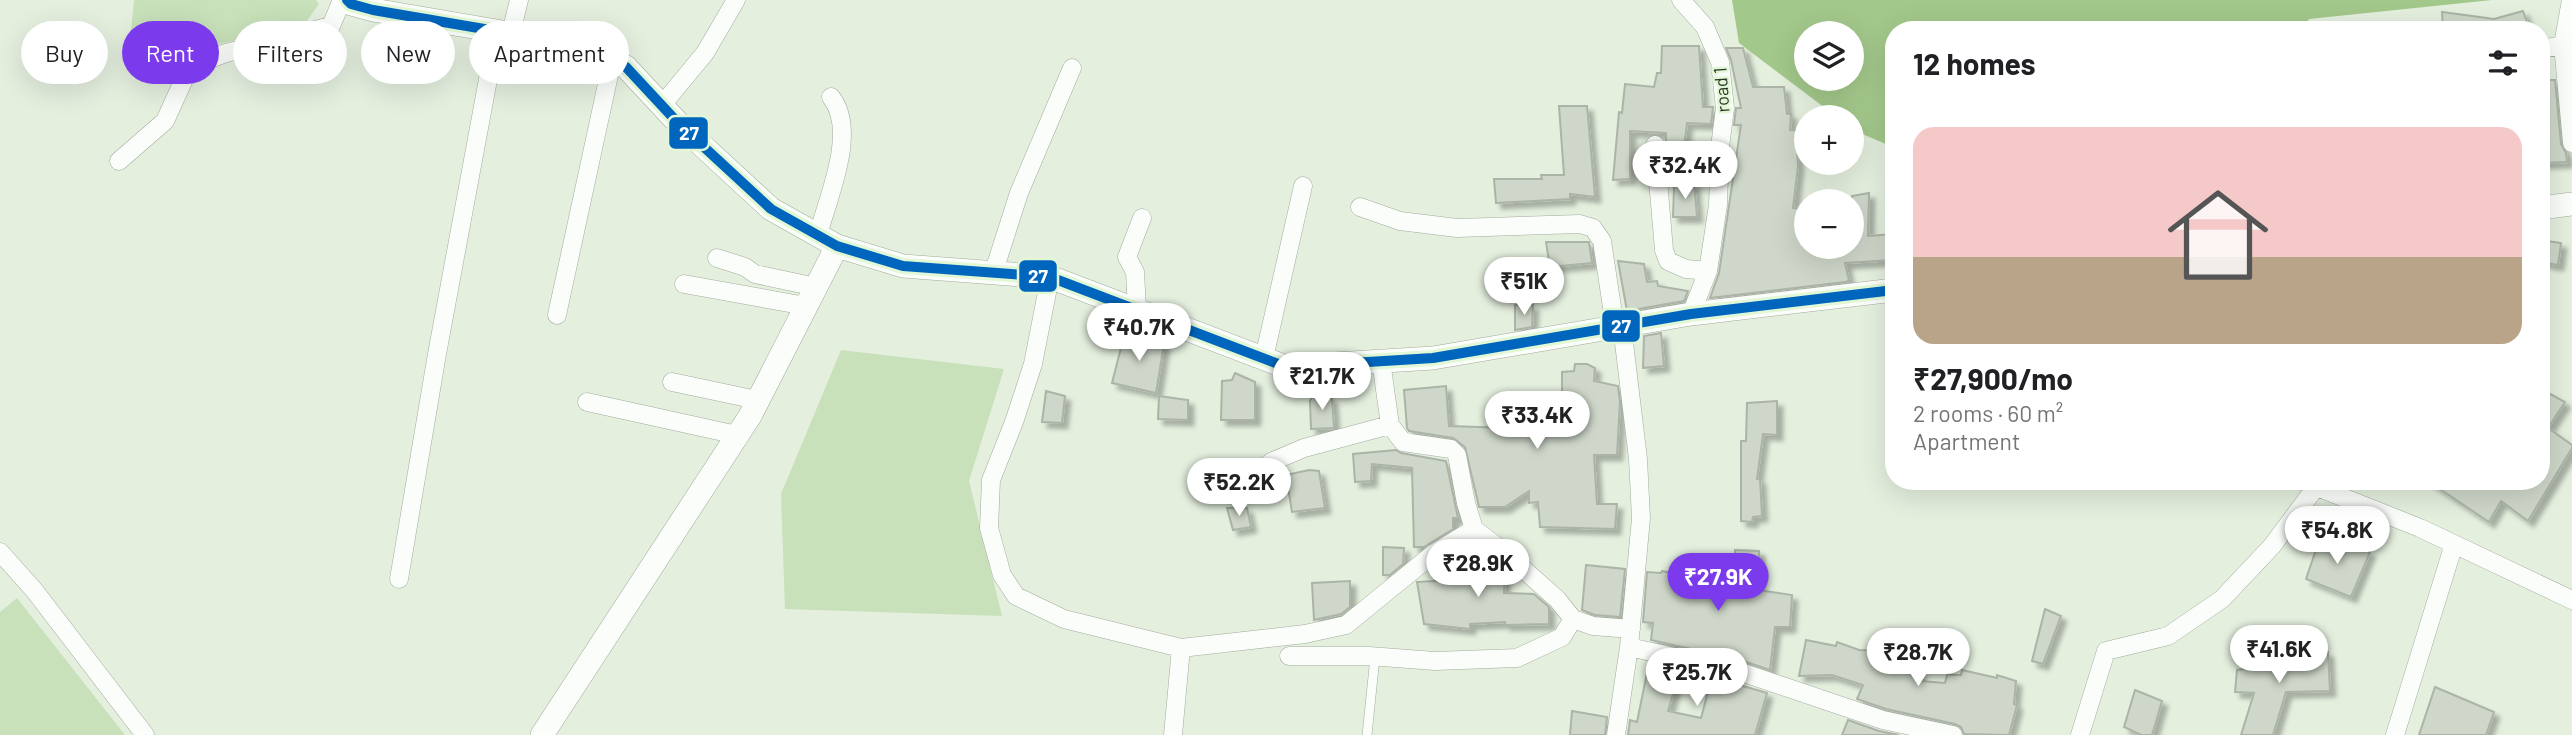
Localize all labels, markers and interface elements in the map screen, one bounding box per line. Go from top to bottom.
chip: Buy [21,21,108,84]
chip: Rent [122,21,219,84]
chip: Filters [233,21,347,84]
chip: New [361,21,455,84]
chip: Apartment [469,21,629,84]
map controls [1794,21,1864,259]
button: layers [1794,21,1864,91]
icon: filters [2484,44,2522,82]
text: 12 homes [1913,45,2036,81]
street label: road 1 [1708,67,1734,113]
button: + [1794,105,1864,175]
line badge: 27 [668,116,709,150]
text: 27 [679,121,700,144]
pin: ₹32.4K [1628,142,1742,201]
text: ₹32.4K [1649,150,1721,178]
icon: home [2155,172,2281,298]
button: − [1794,189,1864,259]
pin: ₹51K [1483,258,1565,317]
line badge: 27 [1018,259,1058,293]
text: 27 [1028,264,1049,287]
text: ₹51K [1500,266,1548,294]
pin: ₹40.7K [1082,304,1196,363]
line badge: 27 [1601,309,1641,343]
text: ₹40.7K [1103,312,1175,340]
text: 27 [1611,314,1632,337]
pin: ₹21.7K [1265,352,1379,412]
text: ₹27,900/mo [1913,360,2073,396]
text: ₹21.7K [1289,361,1355,389]
pin: ₹33.4K [1480,392,1594,451]
text: 2 rooms · 60 m² [1913,399,2063,427]
text: ₹33.4K [1501,400,1573,428]
text: Apartment [1913,427,2020,455]
pin: ₹52.2K [1182,458,1296,518]
text: ₹52.2K [1203,467,1275,495]
pin: ₹54.8K [2280,506,2394,566]
text: ₹54.8K [2301,515,2373,543]
pin: ₹28.9K [1421,540,1535,599]
text: ₹28.9K [1442,548,1514,576]
pin: ₹27.9K [1661,554,1775,613]
text: ₹27.9K [1684,562,1752,590]
pin: ₹41.6K [2222,626,2336,685]
pin: ₹28.7K [1861,628,1975,688]
text: ₹41.6K [2246,634,2312,662]
text: ₹28.7K [1883,637,1953,665]
pin: ₹25.7K [1640,648,1754,708]
text: ₹25.7K [1662,657,1732,685]

